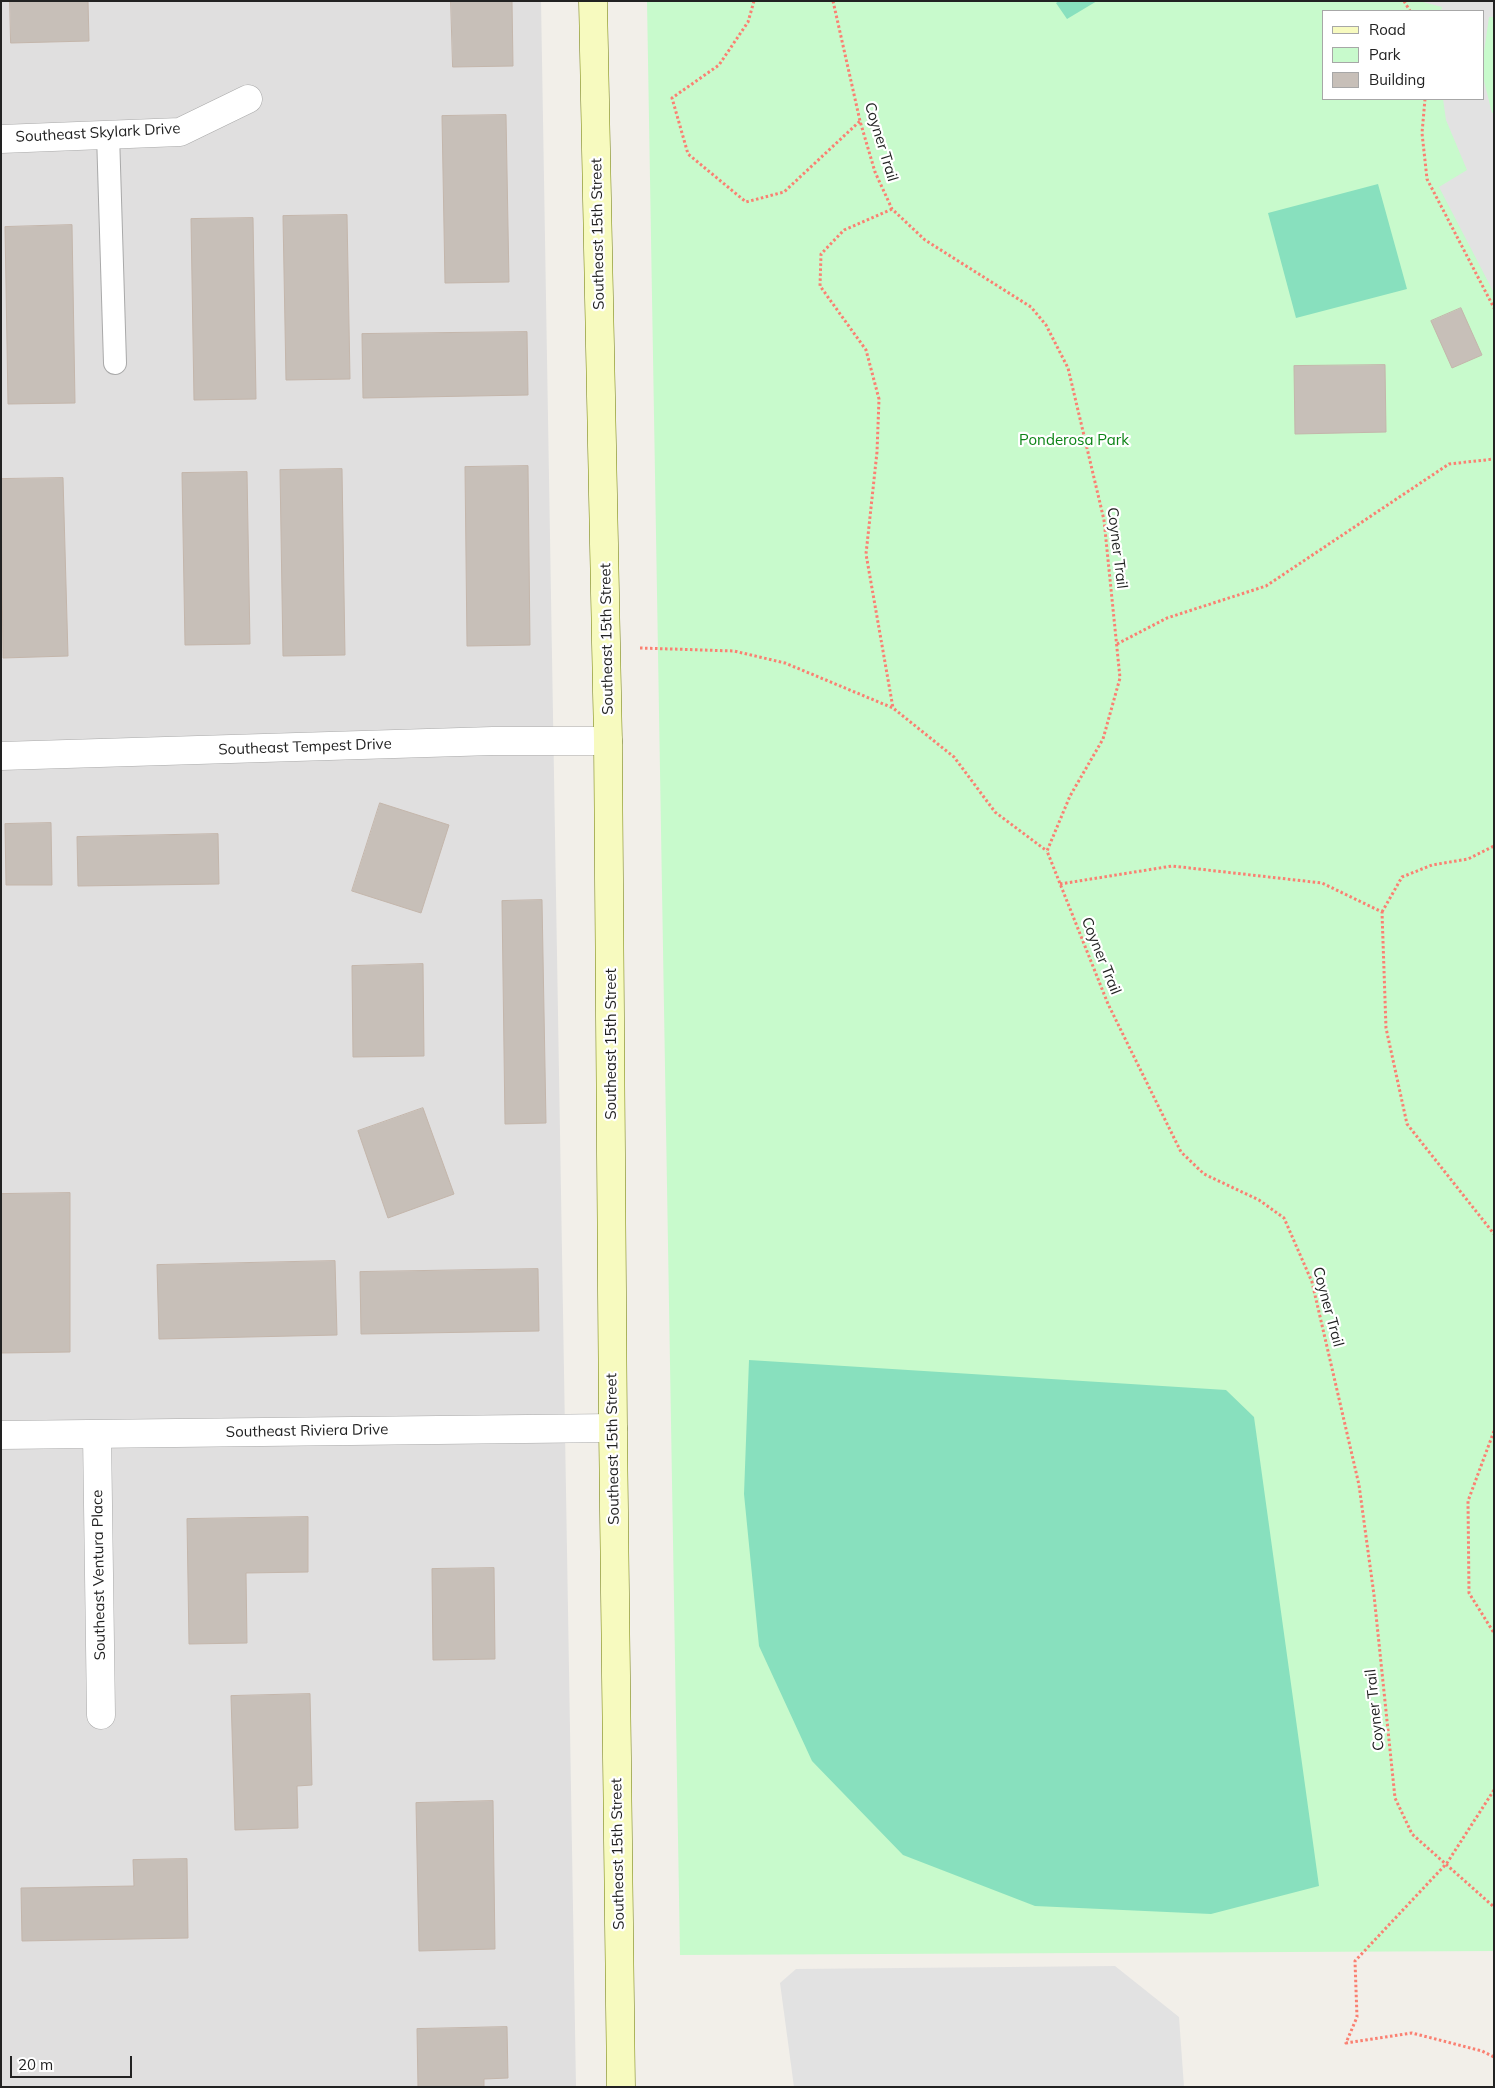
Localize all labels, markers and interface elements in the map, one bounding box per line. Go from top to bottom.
legend [1322,10,1485,100]
text: Road [1369,20,1406,39]
text: Park [1369,45,1401,64]
text: Building [1369,70,1425,89]
street label: Coyner Trail [860,100,902,184]
street label: Southeast Skylark Drive [15,120,181,146]
street label: Southeast 15th Street [588,158,608,310]
park label: Ponderosa Park [1019,431,1129,449]
street label: Coyner Trail [1103,506,1131,590]
street label: Southeast 15th Street [597,563,617,715]
street label: Southeast Tempest Drive [218,735,392,759]
street label: Coyner Trail [1077,915,1125,997]
street label: Southeast 15th Street [602,968,620,1120]
street label: Coyner Trail [1309,1265,1347,1349]
street label: Southeast 15th Street [603,1373,623,1525]
street label: Southeast Riviera Drive [226,1421,388,1441]
street label: Southeast Ventura Place [89,1489,109,1661]
street label: Coyner Trail [1362,1668,1388,1752]
street label: Southeast 15th Street [608,1778,628,1930]
scale bar [12,2046,135,2078]
text: 20 m [18,2055,53,2074]

